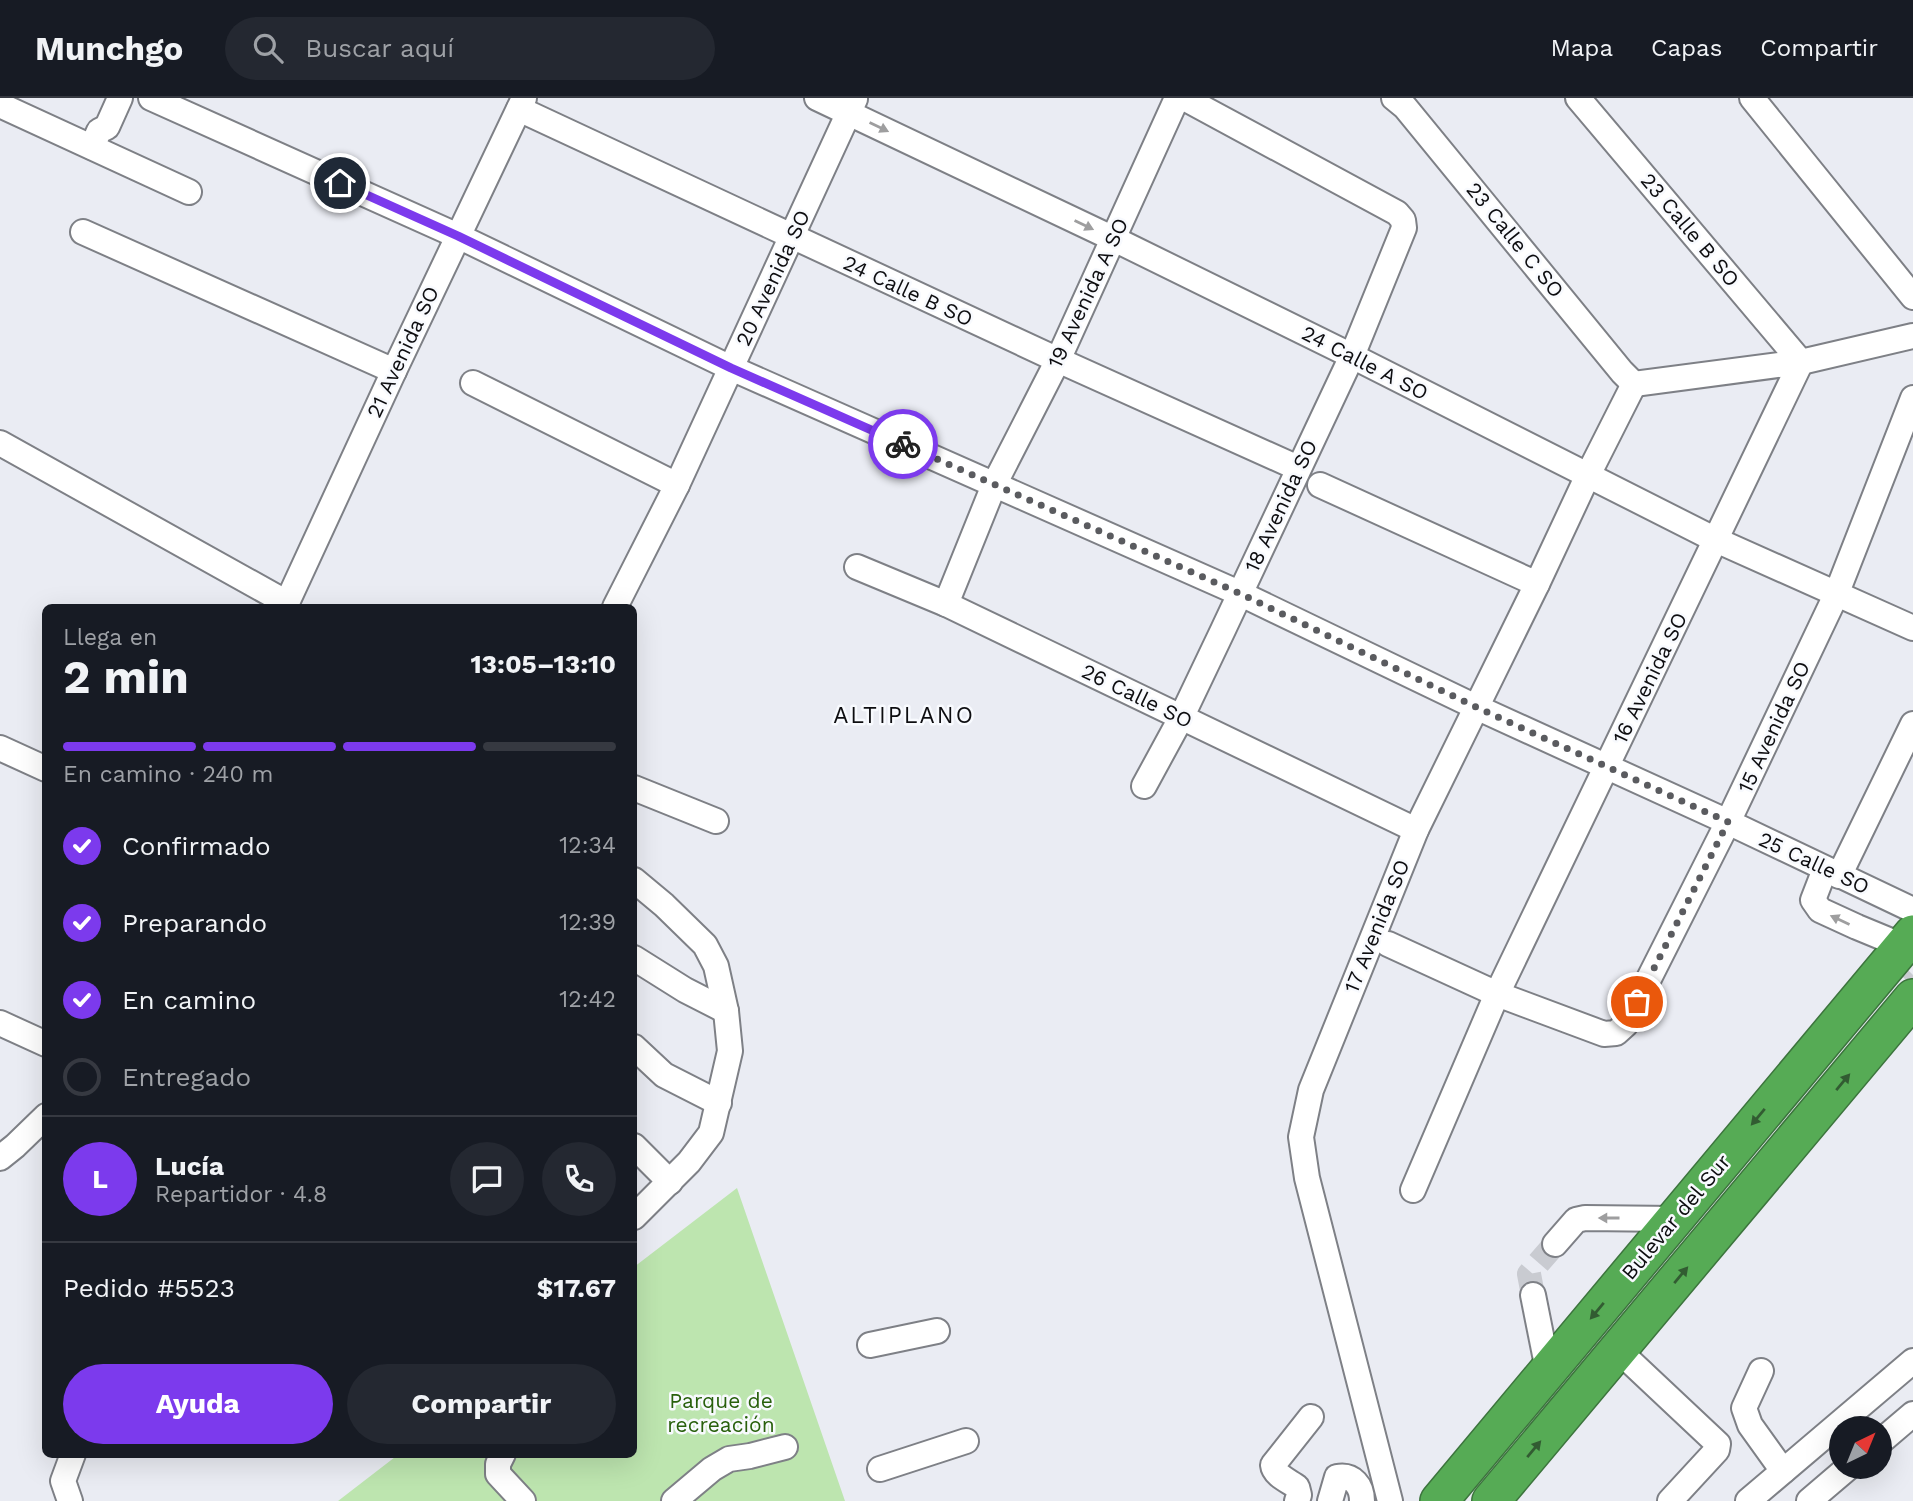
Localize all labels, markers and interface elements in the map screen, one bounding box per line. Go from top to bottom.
search box [225,17,715,80]
text: Munchgo [35,29,183,68]
icon: search [249,29,287,67]
text: Buscar aquí [305,33,454,63]
text: Mapa [1550,34,1613,62]
text: Capas [1651,34,1722,62]
text: Compartir [1760,34,1878,62]
one-way arrow [869,121,889,132]
pin [310,153,370,213]
icon: home [321,164,359,202]
street label: 23 Calle B SO [1636,168,1745,291]
street label: 23 Calle C SO [1461,177,1569,302]
street label: 20 Avenida SO [730,206,815,350]
street label: 19 Avenida A SO [1042,214,1133,372]
one-way arrow [1074,219,1094,231]
street label: 24 Calle B SO [839,250,977,331]
street label: 21 Avenida SO [361,282,444,422]
street label: 24 Calle A SO [1298,320,1433,405]
courier [868,409,938,479]
icon: bike [884,425,922,463]
street label: 18 Avenida SO [1239,436,1322,576]
street label: 16 Avenida SO [1607,608,1692,748]
text: Llega en [63,624,157,651]
text: 13:05–13:10 [470,649,616,679]
text: 2 min [63,650,189,704]
street label: 15 Avenida SO [1732,657,1815,797]
street label: 26 Calle SO [1078,658,1197,733]
district label: ALTIPLANO [833,702,975,729]
text: En camino · 240 m [63,761,273,788]
street label: 25 Calle SO [1755,826,1874,899]
icon: check [63,827,101,865]
text: Confirmado [122,831,271,861]
text: 12:34 [559,832,616,859]
street label: 17 Avenida SO [1338,856,1415,996]
icon: check [63,904,101,942]
text: Preparando [122,908,267,938]
text: 12:39 [559,909,616,936]
one-way arrow [1830,914,1851,925]
pin [1607,972,1667,1032]
icon: check [63,981,101,1019]
icon: bag [1618,983,1656,1021]
text: En camino [122,985,256,1015]
text: 12:42 [559,986,616,1013]
text: Entregado [122,1062,251,1092]
one-way arrow [1835,1073,1850,1090]
one-way arrow [1751,1108,1766,1126]
button: chat [450,1142,524,1216]
button: phone [542,1142,616,1216]
street label: Bulevar del Sur [1616,1149,1736,1284]
text: Lucía [155,1151,224,1181]
text: L [92,1164,108,1194]
text: Repartidor · 4.8 [155,1181,327,1208]
one-way arrow [1598,1212,1620,1224]
one-way arrow [1673,1266,1688,1283]
text: Pedido #5523 [63,1273,235,1303]
text: $17.67 [537,1273,616,1303]
one-way arrow [1590,1302,1605,1320]
button: Ayuda [63,1364,333,1444]
button: Compartir [347,1364,616,1444]
park label: Parque de recreación [667,1388,775,1437]
north arrow [1829,1416,1892,1479]
map controls [1829,1416,1892,1479]
one-way arrow [1527,1440,1542,1458]

